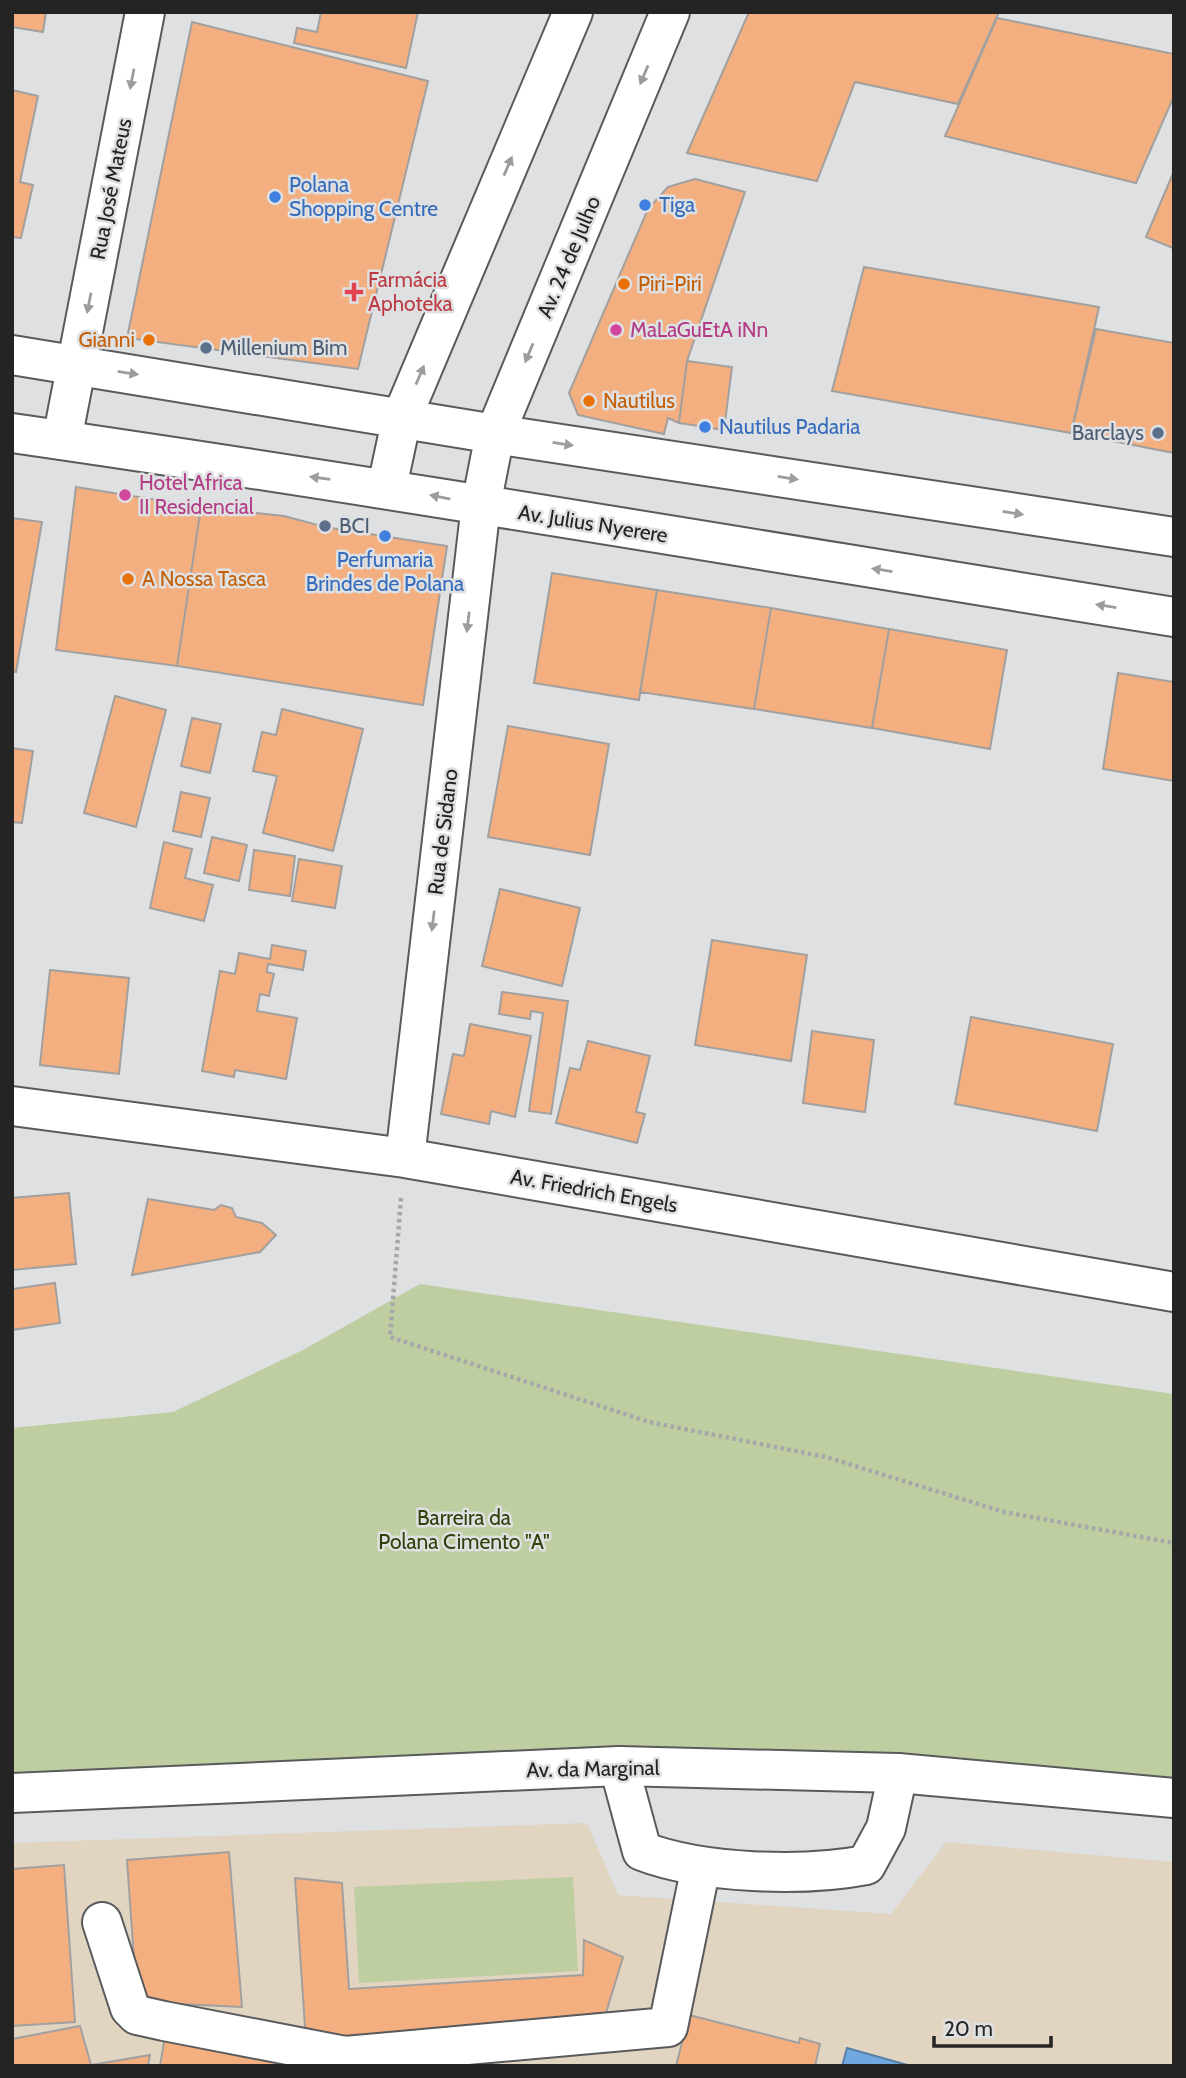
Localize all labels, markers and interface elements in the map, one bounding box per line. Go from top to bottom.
one-way arrow [639,65,650,86]
one-way arrow [126,68,137,90]
street label: Rua José Mateus [85,116,137,262]
one-way arrow [503,155,514,176]
place label: Polana Shopping Centre [289,172,438,221]
marker: Polana Shopping Centre [267,189,283,205]
street label: Av. 24 de Julho [532,192,605,322]
place label: Tiga [659,192,695,217]
marker: Tiga [637,197,653,213]
place label: Farmácia Aphoteka [368,267,453,316]
place label: Piri-Piri [638,271,702,296]
marker: Piri-Piri [616,276,632,292]
marker: Farmácia Aphoteka [346,284,362,300]
one-way arrow [83,292,94,314]
place label: MaLaGuEtA iNn [630,317,768,342]
marker: MaLaGuEtA iNn [608,322,624,338]
place label: Gianni [79,327,135,352]
marker: Gianni [141,332,157,348]
place label: Millenium Bim [220,335,347,360]
marker: Millenium Bim [198,340,214,356]
one-way arrow [523,343,534,364]
one-way arrow [414,365,425,386]
one-way arrow [117,368,139,379]
place label: Nautilus [603,388,675,413]
marker: Nautilus [581,393,597,409]
place label: Nautilus Padaria [719,414,860,439]
marker: Nautilus Padaria [697,419,713,435]
place label: Barclays [1072,420,1144,445]
marker: Barclays [1150,425,1166,441]
one-way arrow [552,439,574,450]
place label: Hotel Africa II Residencial [139,470,254,519]
one-way arrow [309,472,331,483]
one-way arrow [777,473,799,484]
marker: Hotel Africa II Residencial [117,487,133,503]
one-way arrow [429,492,451,503]
street label: Av. Julius Nyerere [517,499,670,548]
one-way arrow [1002,507,1024,518]
place label: BCI [339,513,370,538]
marker: BCI [317,518,333,534]
marker: Perfumaria Brindes de Polana [377,528,393,544]
place label: Perfumaria Brindes de Polana [306,547,464,596]
one-way arrow [871,564,893,575]
place label: A Nossa Tasca [142,566,266,591]
marker: A Nossa Tasca [120,571,136,587]
one-way arrow [1095,601,1117,612]
one-way arrow [462,611,473,633]
street label: Rua de Sidano [422,767,463,896]
one-way arrow [427,910,438,932]
street label: Av. Friedrich Engels [509,1163,680,1218]
park label: Barreira da Polana Cimento "A" [378,1505,550,1554]
street label: Av. da Marginal [526,1755,660,1782]
scale bar [934,2004,1051,2048]
text: 20 m [944,2016,993,2041]

